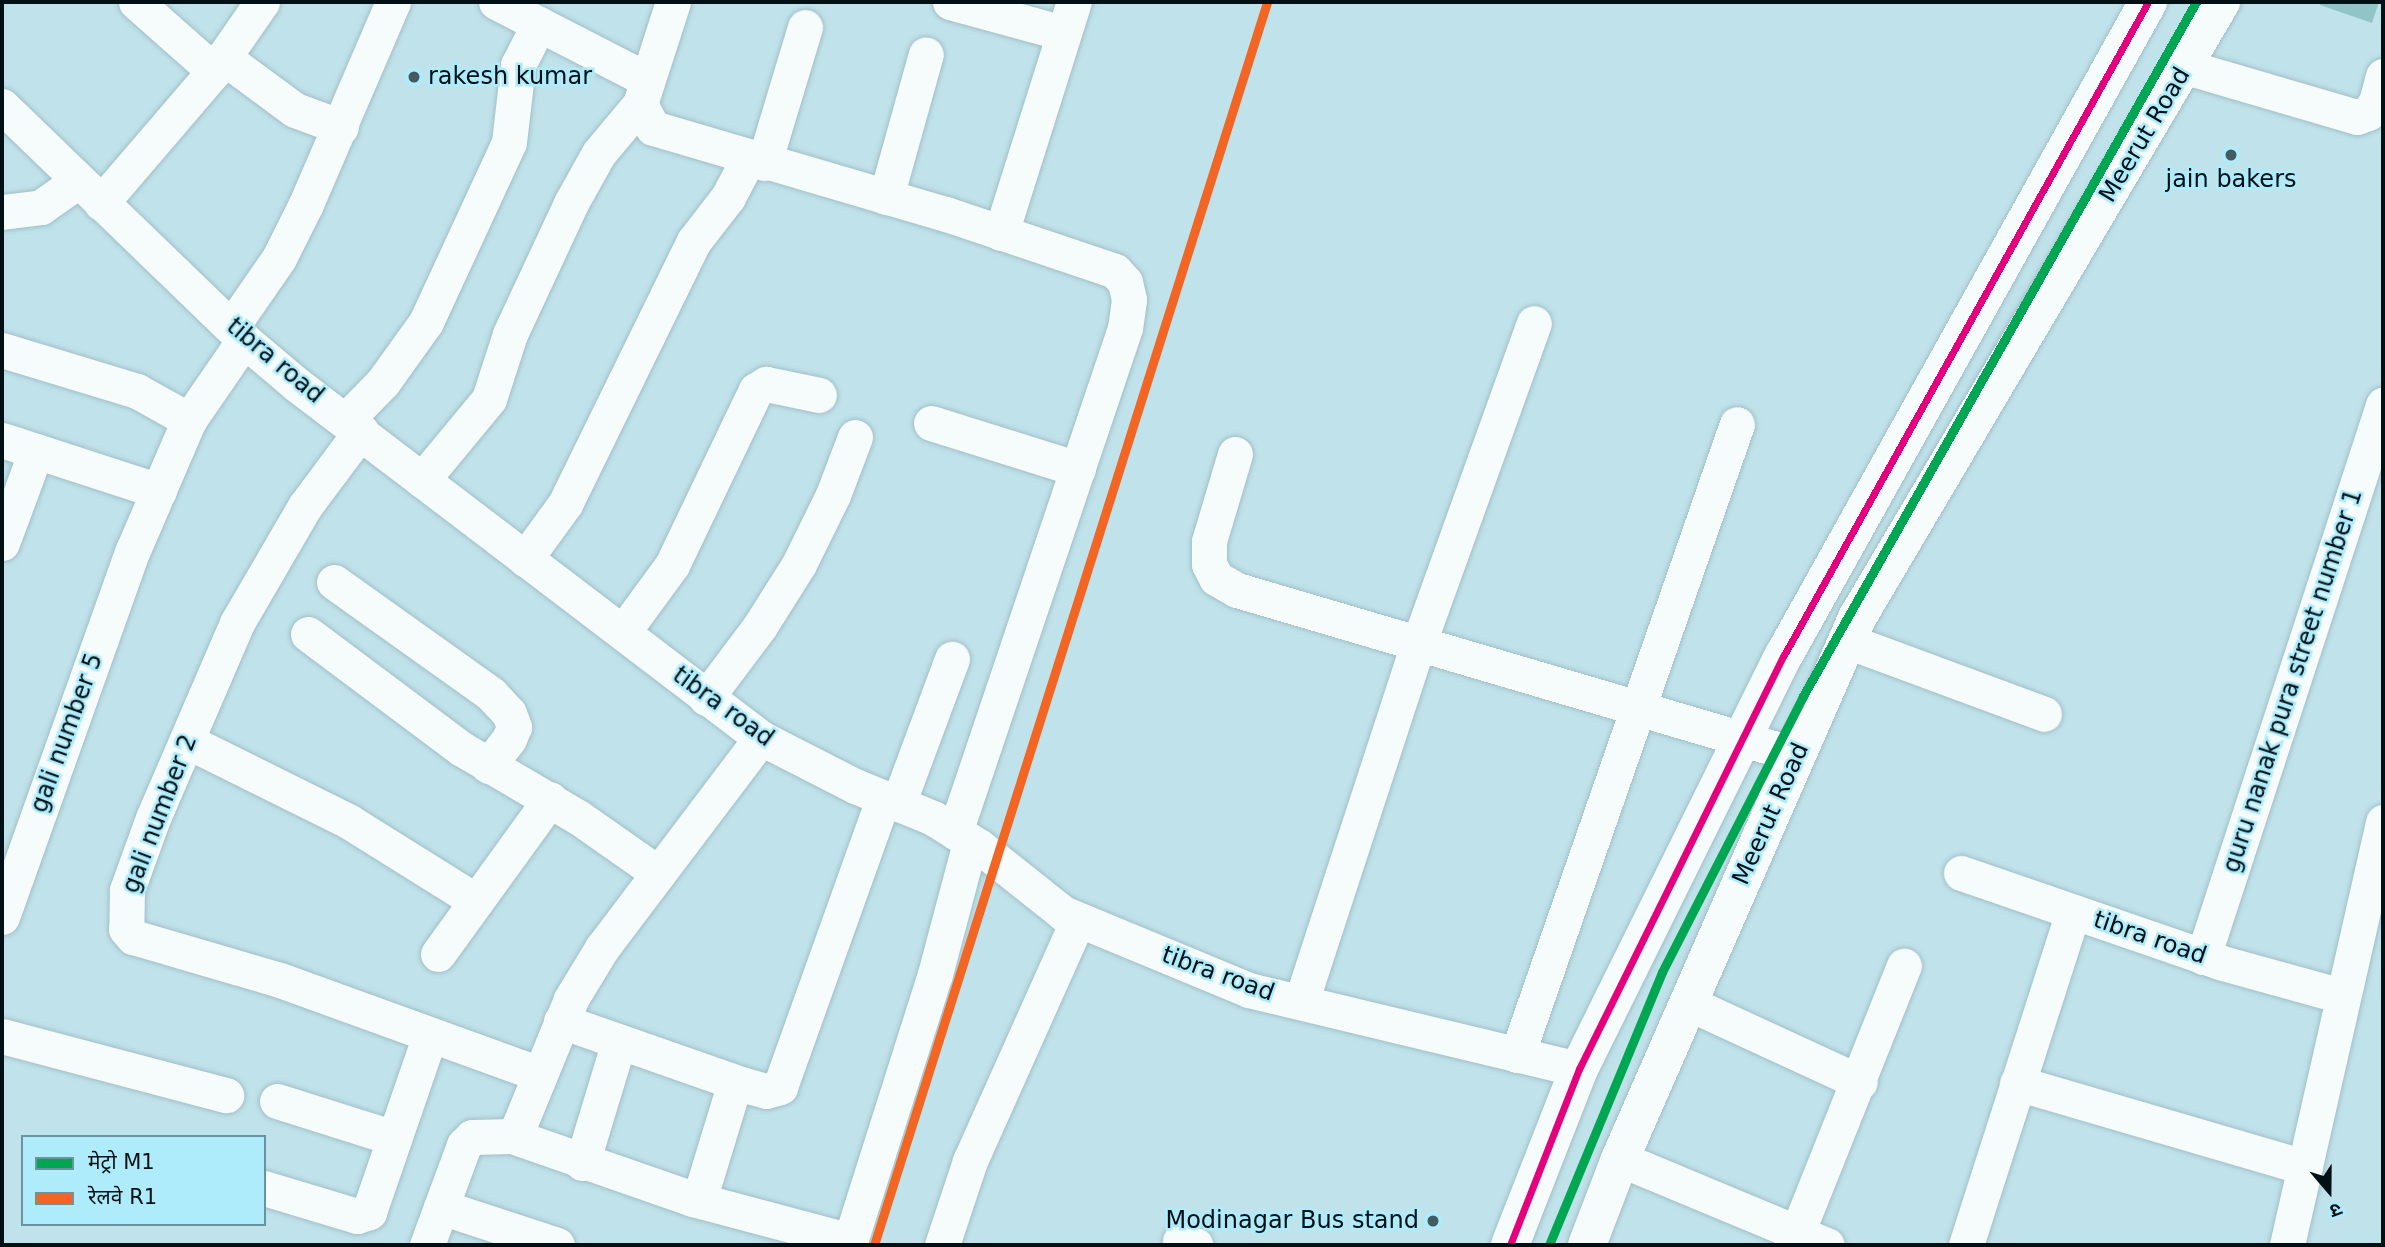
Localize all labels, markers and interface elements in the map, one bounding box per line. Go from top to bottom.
street label: Meerut Road [2093,62,2197,208]
place label: rakesh kumar [428,63,592,91]
marker: rakesh kumar [406,69,422,85]
marker: jain bakers [2223,147,2239,163]
place label: jain bakers [2165,166,2297,194]
street label: tibra road [221,312,329,410]
street label: guru nanak pura street number 1 [2217,486,2369,876]
street label: gali number 5 [25,649,109,817]
street label: tibra road [667,661,779,753]
street label: gali number 2 [117,731,203,897]
street label: Meerut Road [1727,738,1815,890]
street label: tibra road [2090,905,2210,971]
street label: tibra road [1158,940,1278,1008]
legend [21,1135,266,1226]
text: मेट्रो M1 [88,1150,155,1174]
north arrow [2294,1156,2364,1226]
text: रेलवे R1 [88,1185,157,1209]
text: उ [2327,1198,2345,1223]
place label: Modinagar Bus stand [1165,1207,1419,1235]
marker: Modinagar Bus stand [1425,1213,1441,1229]

